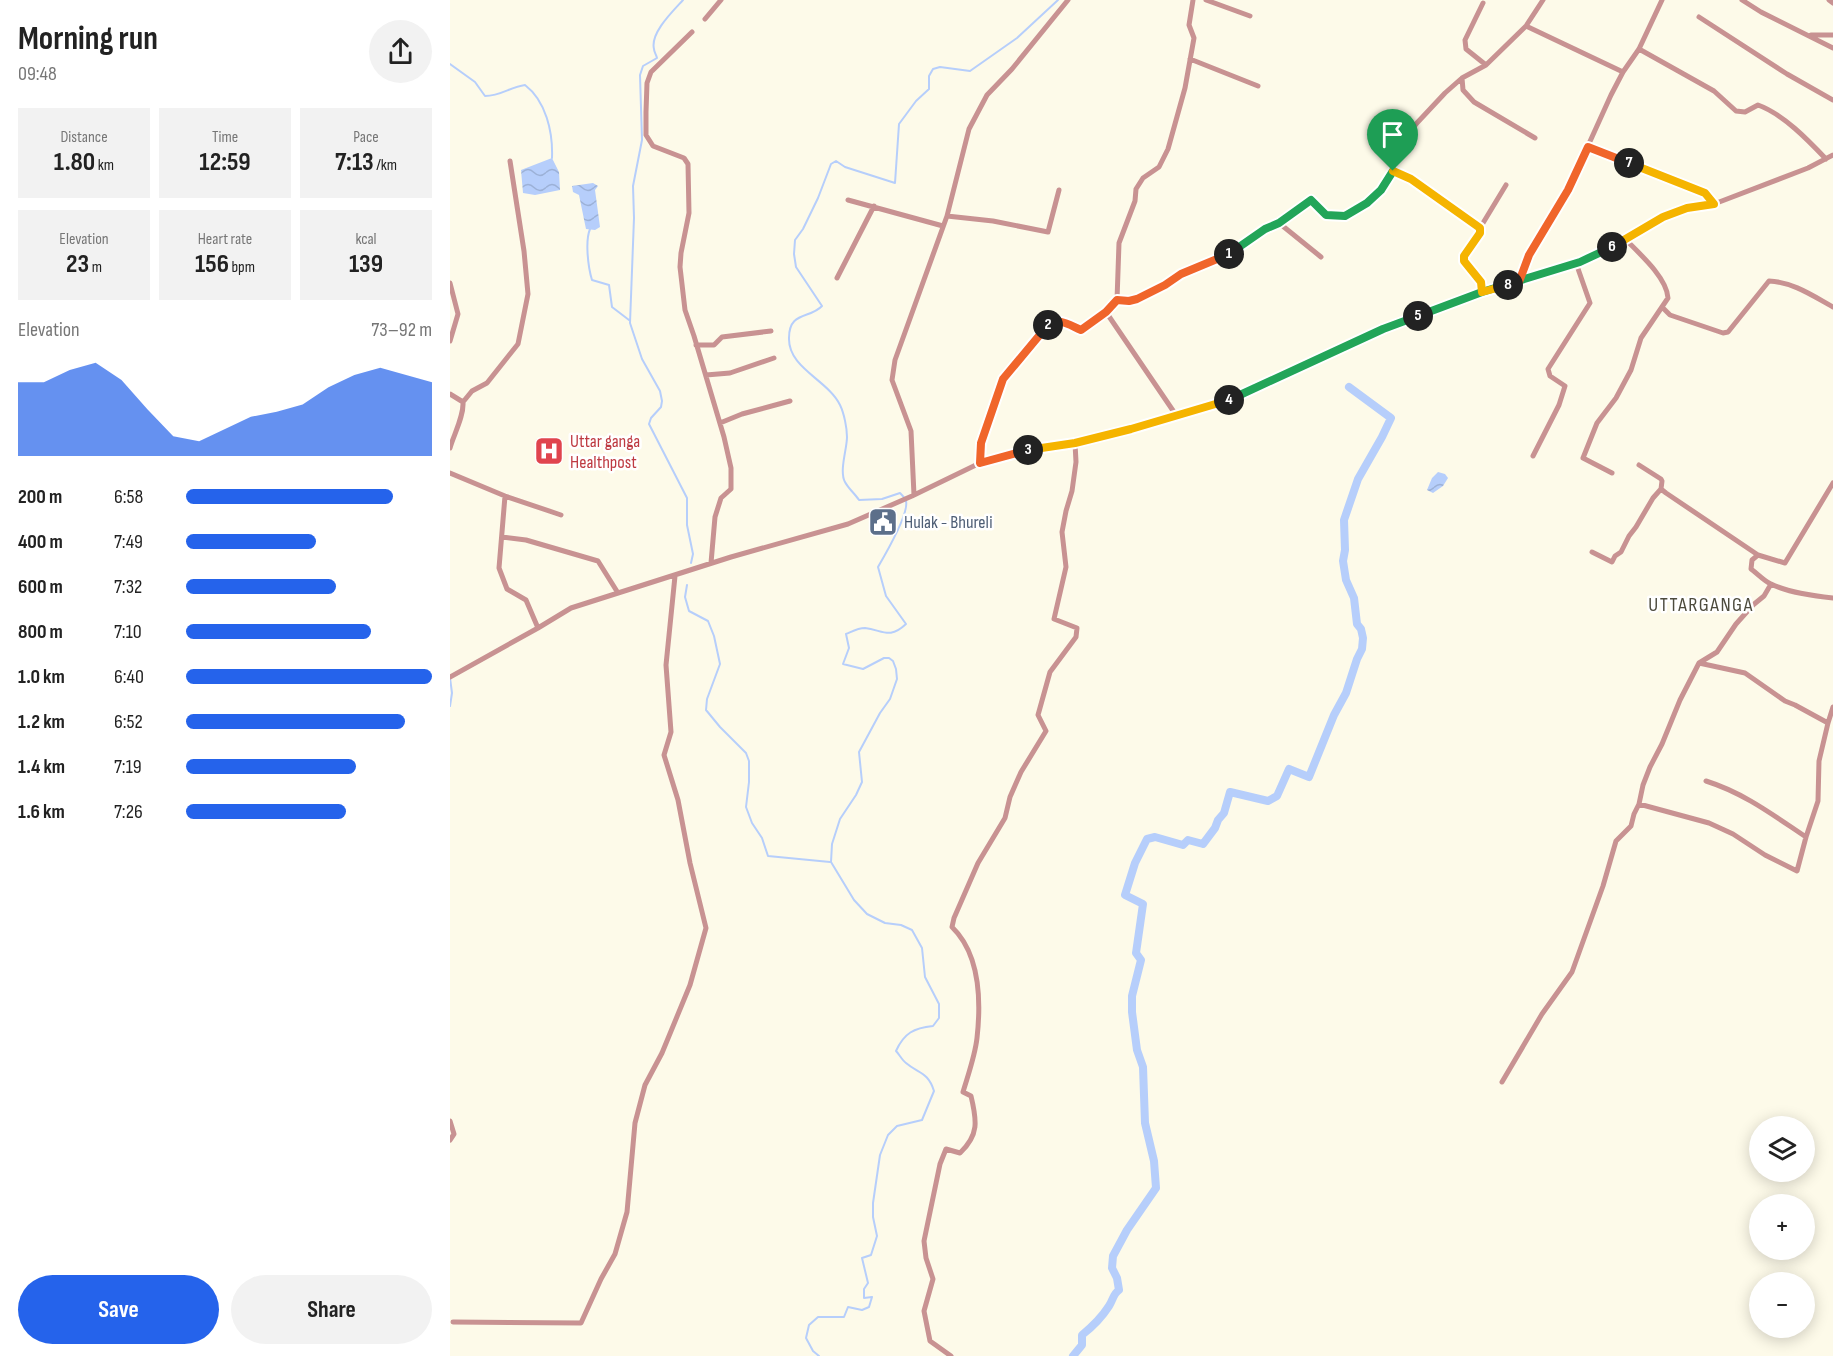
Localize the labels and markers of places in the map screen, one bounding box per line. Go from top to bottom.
pin [1367,109,1418,171]
pin: 7 [1614,148,1644,178]
pin: 6 [1597,232,1627,262]
pin: 1 [1214,239,1244,269]
pin: 8 [1493,270,1523,300]
pin: 5 [1403,301,1433,331]
pin: 2 [1033,310,1063,340]
pin: 4 [1214,385,1244,415]
place label: Uttar ganga Healthpost [570,431,640,473]
hospital icon: Uttar ganga Healthpost [533,435,565,467]
pin: 3 [1013,435,1043,465]
public building icon: Hulak - Bhureli [867,506,899,538]
place label: Hulak - Bhureli [904,512,993,533]

